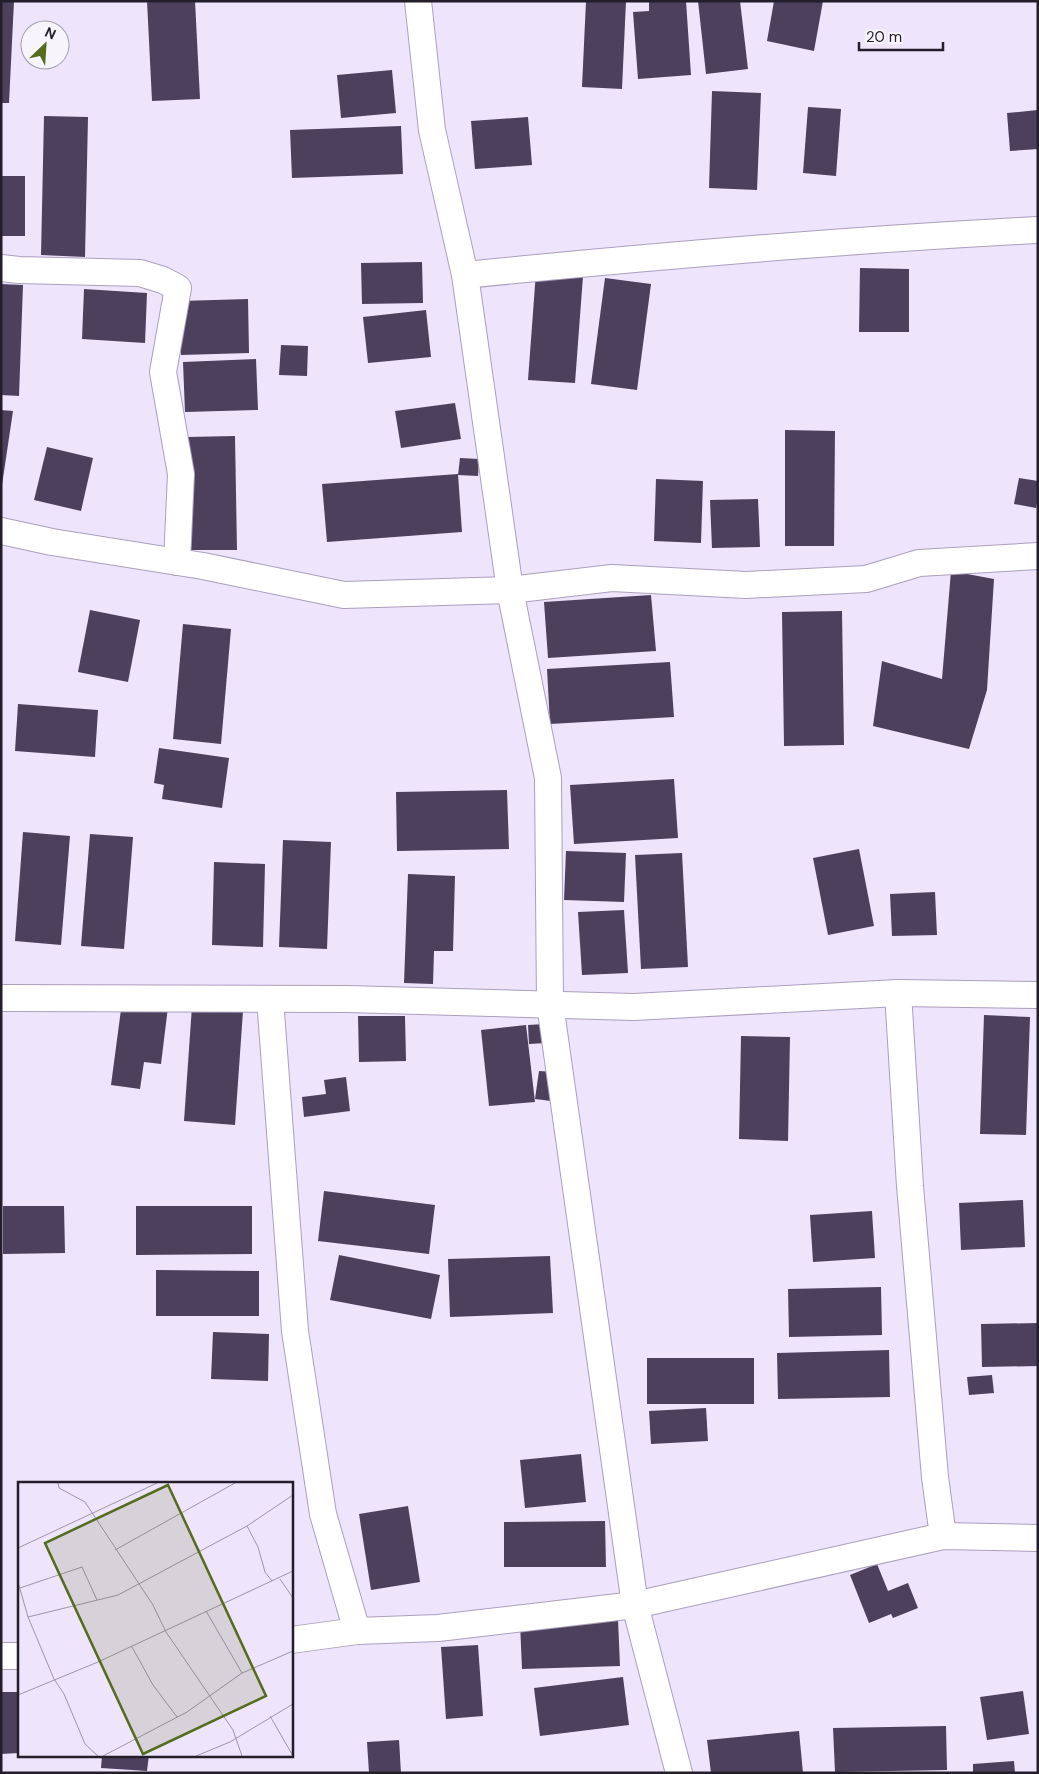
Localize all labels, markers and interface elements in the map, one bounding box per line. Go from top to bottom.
north arrow [20,20,70,70]
scale bar [859,20,943,52]
text: N [42,23,59,44]
text: 20 m [866,27,902,47]
inset map [18,1482,292,1756]

